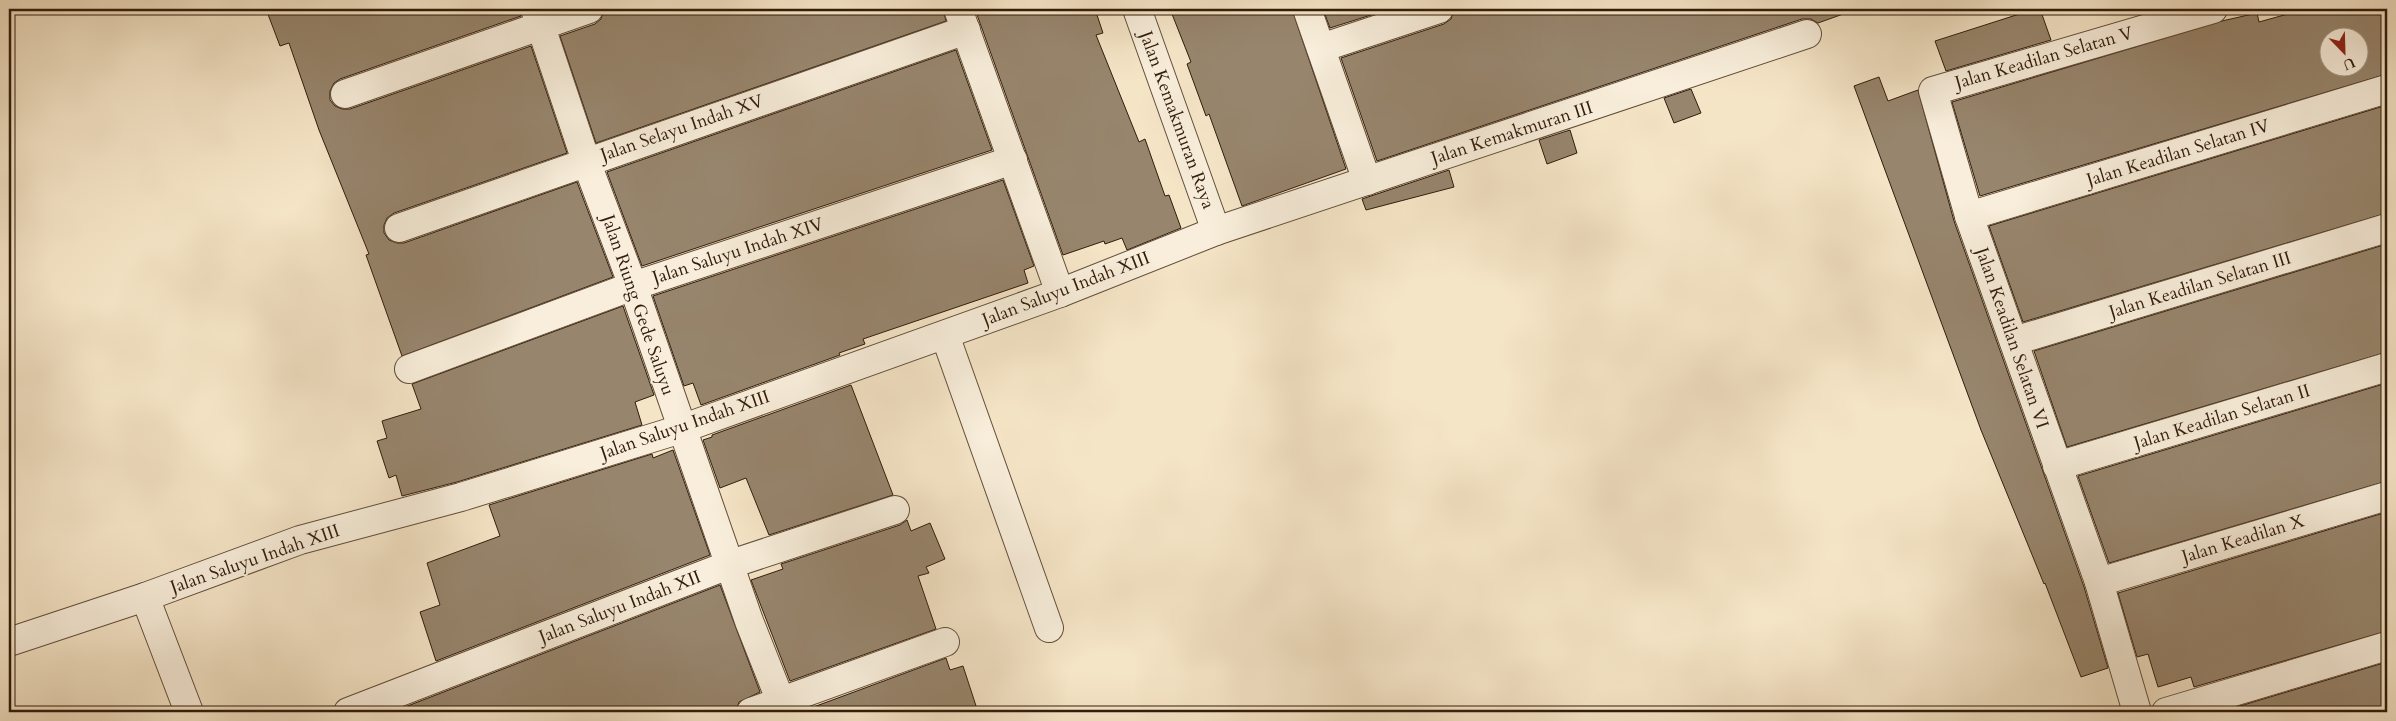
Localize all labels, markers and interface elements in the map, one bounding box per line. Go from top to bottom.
street label: Jalan Keadilan Selatan V [1949,20,2137,96]
street label: Jalan Kemakmuran Raya [1132,25,1221,213]
north arrow [2318,28,2368,78]
text: U [2339,53,2358,75]
street label: Jalan Selayu Indah XV [594,88,768,169]
street label: Jalan Kemakmuran III [1425,95,1596,172]
street label: Jalan Keadilan Selatan IV [2081,113,2273,194]
street label: Jalan Riung Gede Saluyu [594,208,681,399]
street label: Jalan Saluyu Indah XIV [646,211,828,291]
street label: Jalan Keadilan Selatan VI [1968,241,2055,432]
street label: Jalan Saluyu Indah XIII [976,245,1153,334]
street label: Jalan Keadilan Selatan III [2103,245,2294,325]
street label: Jalan Keadilan Selatan II [2128,378,2313,457]
street label: Jalan Saluyu Indah XIII [594,384,773,467]
street label: Jalan Keadilan X [2176,508,2308,570]
street label: Jalan Saluyu Indah XIII [164,518,343,601]
street label: Jalan Saluyu Indah XII [533,565,705,651]

